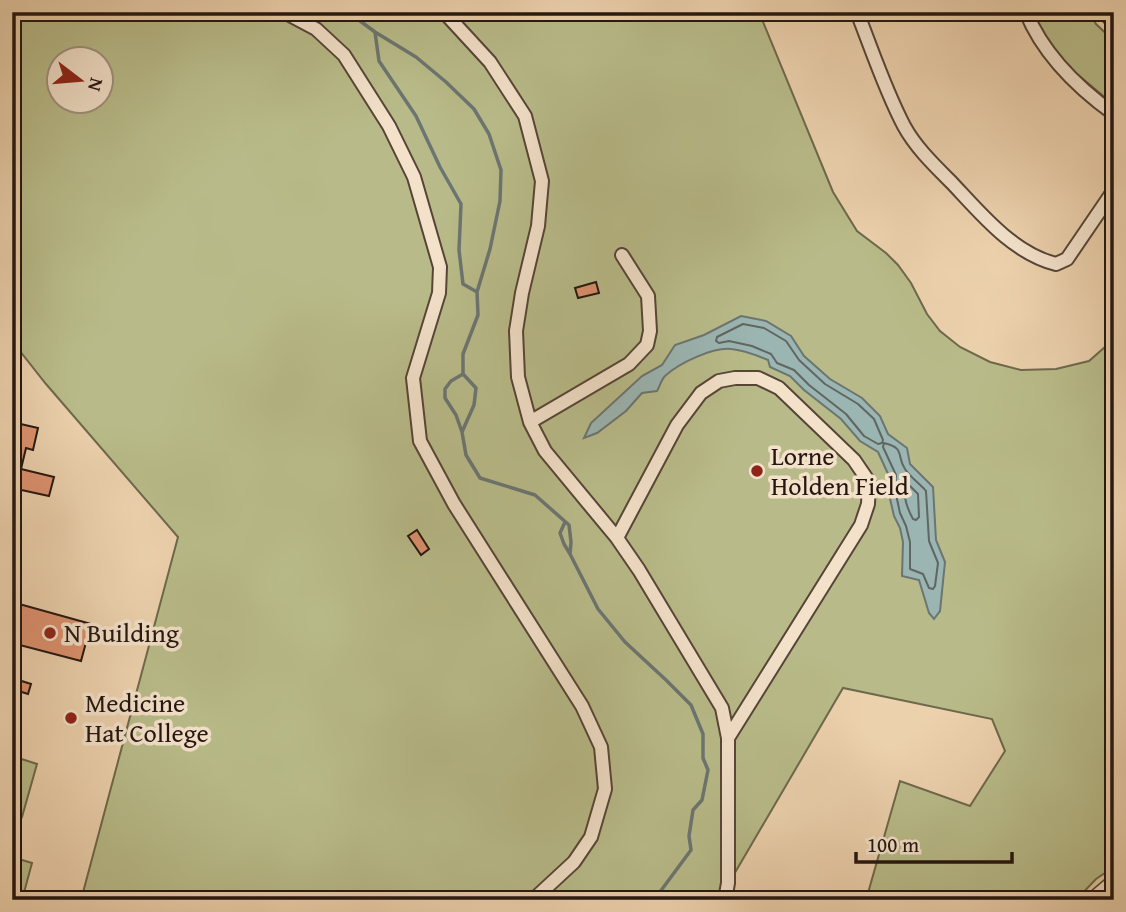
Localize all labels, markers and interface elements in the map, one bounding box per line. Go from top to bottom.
north arrow [46,46,116,116]
text: N [81,75,112,95]
place label: Lorne Holden Field [771,436,909,505]
marker: Lorne Holden Field [749,463,765,479]
place label: N Building [64,613,179,652]
marker: N Building [42,625,58,641]
place label: Medicine Hat College [85,683,209,752]
marker: Medicine Hat College [63,710,79,726]
scale bar [856,821,1012,865]
text: 100 m [867,829,919,860]

